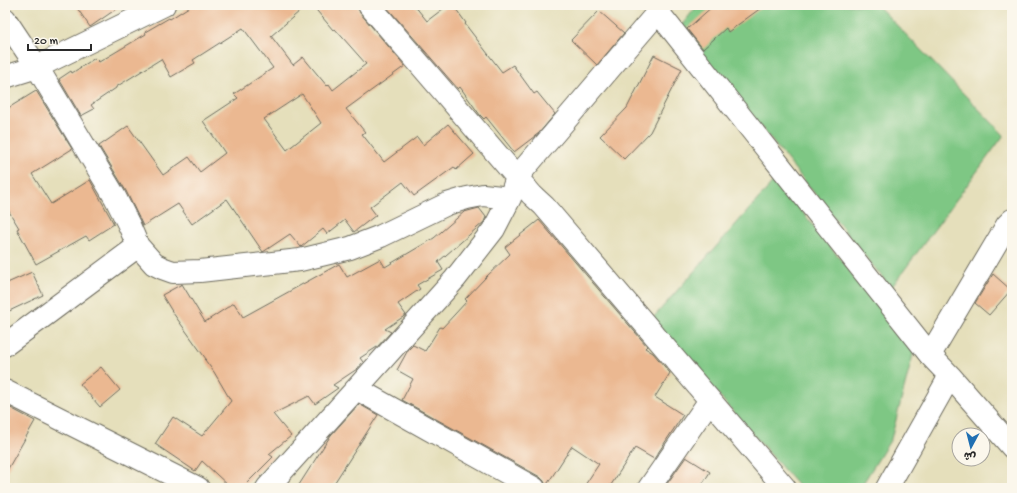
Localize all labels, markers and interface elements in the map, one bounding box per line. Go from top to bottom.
scale bar [28,26,91,52]
text: 20 m [34,35,59,49]
north arrow [951,427,991,467]
text: ش [963,448,977,462]

